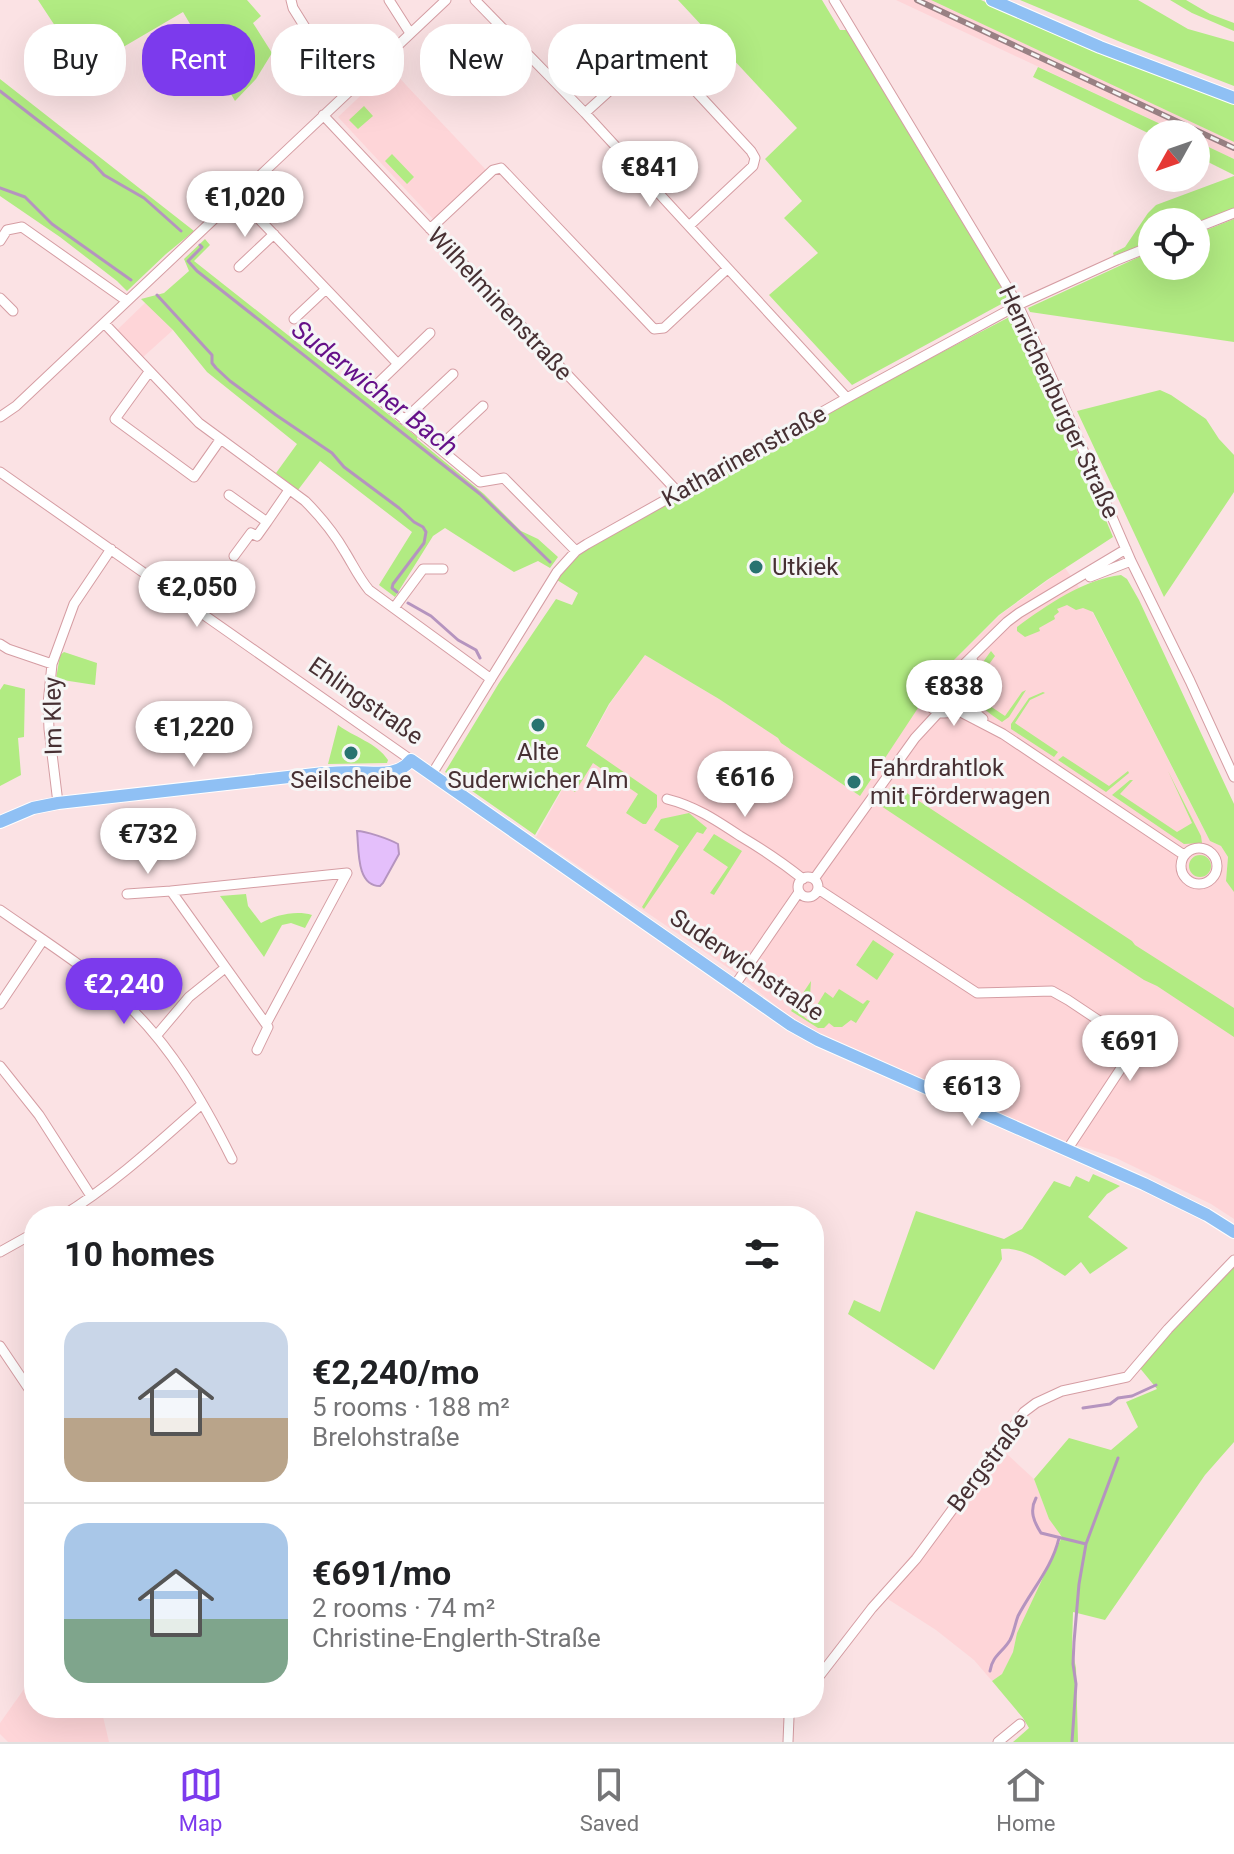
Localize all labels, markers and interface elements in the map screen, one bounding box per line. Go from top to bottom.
chip: Buy [24,24,126,96]
chip: Rent [142,24,255,96]
chip: Filters [271,24,404,96]
chip: New [420,24,532,96]
chip: Apartment [548,24,736,96]
north arrow [1138,120,1210,192]
map controls [1138,120,1210,280]
pin: €841 [603,141,697,209]
text: €841 [620,152,680,182]
pin: €1,020 [180,171,310,239]
text: €1,020 [205,182,285,212]
button: locate [1138,208,1210,280]
street label: Wilhelminenstraße [422,222,578,386]
street label: Henrichenburger Straße [993,281,1125,523]
water label: Suderwicher Bach [286,314,464,462]
street label: Katharinenstraße [657,399,831,513]
place label: Utkiek [772,553,839,581]
marker: Utkiek [747,558,765,576]
pin: €2,050 [132,561,262,629]
text: €2,050 [157,572,237,602]
street label: Ehlingstraße [303,651,429,751]
pin: €838 [907,660,1001,728]
text: €838 [924,671,984,701]
street label: Im Kley [38,676,68,755]
pin: €1,220 [129,701,259,769]
text: €1,220 [154,712,234,742]
marker: Alte Suderwicher Alm [529,716,547,734]
place label: Alte Suderwicher Alm [447,738,629,794]
marker: Seilscheibe [342,744,360,762]
pin: €616 [698,751,792,819]
place label: Fahrdrahtlok mit Förderwagen [870,754,1050,810]
text: €616 [715,762,775,792]
place label: Seilscheibe [290,766,412,794]
marker: Fahrdrahtlok mit Förderwagen [845,773,863,791]
pin: €732 [101,808,195,876]
text: €732 [118,819,178,849]
street label: Suderwichstraße [665,903,829,1027]
pin: €2,240 [59,958,189,1026]
text: €2,240 [84,969,164,999]
pin: €691 [1083,1015,1177,1083]
text: €691 [1100,1026,1160,1056]
pin: €613 [925,1060,1019,1128]
text: €613 [942,1071,1002,1101]
icon: filters [740,1232,784,1276]
text: 10 homes [64,1234,215,1274]
text: €2,240/mo [312,1352,479,1392]
icon: home [128,1354,224,1450]
text: 5 rooms · 188 m² [312,1392,510,1422]
street label: Bergstraße [942,1407,1034,1517]
text: Brelohstraße [312,1422,460,1452]
text: €691/mo [312,1553,451,1593]
icon: home [128,1555,224,1651]
text: 2 rooms · 74 m² [312,1593,495,1623]
text: Christine-Englerth-Straße [312,1623,601,1653]
tab: Map [179,1763,223,1836]
tab: Saved [580,1763,639,1836]
tab: Home [996,1763,1055,1836]

